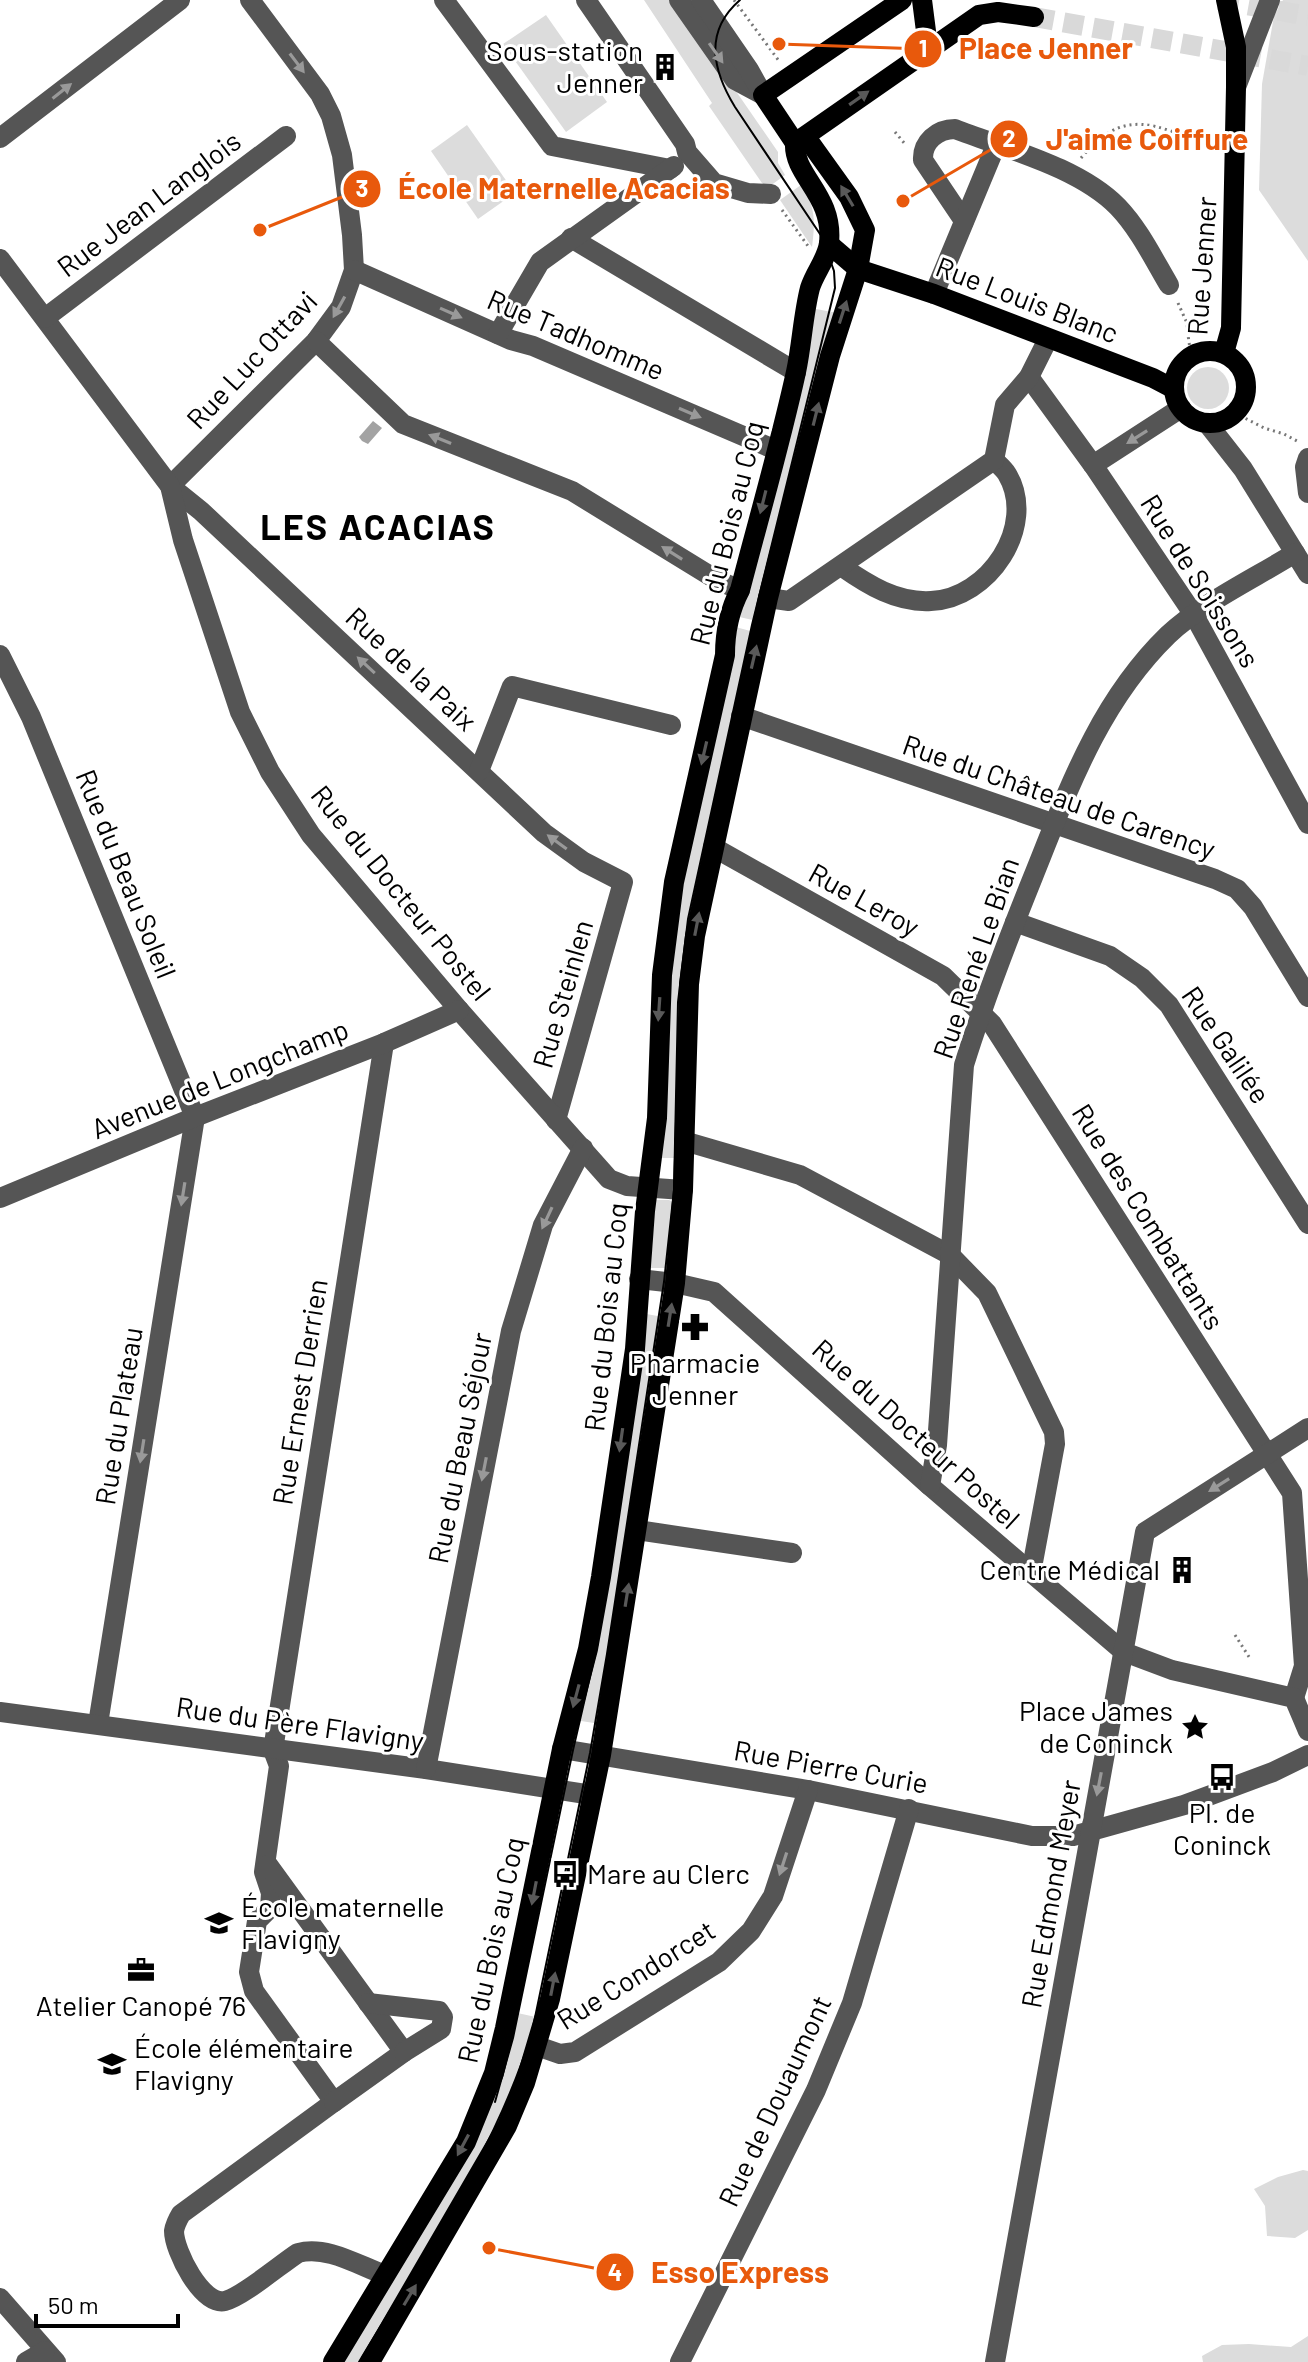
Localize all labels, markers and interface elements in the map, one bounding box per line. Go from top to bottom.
callout: Place Jenner [903,22,1149,76]
text: Place Jenner [959,29,1133,65]
place label: Sous-station Jenner [486,33,643,99]
text: 1 [919,33,927,62]
one-way arrow [708,43,723,64]
one-way arrow [289,52,304,73]
building icon: Sous-station Jenner [650,52,680,82]
one-way arrow [52,83,72,99]
one-way arrow [848,91,870,106]
callout: J'aime Coiffure [989,112,1264,166]
text: J'aime Coiffure [1046,120,1248,156]
street label: Rue Jean Langlois [50,123,247,283]
text: 2 [1002,123,1016,152]
callout: École Maternelle Acacias [342,162,746,216]
text: École Maternelle Acacias [398,169,730,205]
text: 3 [356,173,368,202]
one-way arrow [840,185,854,207]
street label: Rue Jenner [1179,195,1223,336]
street label: Rue Louis Blanc [931,249,1123,349]
street label: Rue Tadhomme [483,282,670,387]
street label: Rue Luc Ottavi [179,283,324,435]
one-way arrow [332,296,346,318]
one-way arrow [838,300,850,324]
one-way arrow [439,306,463,320]
one-way arrow [810,401,822,426]
one-way arrow [679,407,702,420]
street label: Rue du Bois au Coq [682,417,770,649]
one-way arrow [1126,430,1148,444]
one-way arrow [428,432,452,445]
street label: Rue de Soissons [1134,488,1268,673]
one-way arrow [757,489,769,514]
district label: LES ACACIAS [260,504,496,547]
one-way arrow [661,546,683,560]
street label: Rue de la Paix [339,599,484,737]
one-way arrow [749,644,761,669]
one-way arrow [357,657,376,675]
street label: Rue du Château de Carency [898,727,1220,866]
one-way arrow [697,741,710,766]
street label: Rue du Beau Soleil [70,764,184,983]
street label: Rue du Docteur Postel [305,778,499,1007]
one-way arrow [546,835,567,850]
street label: Rue René Le Bian [925,853,1025,1063]
street label: Rue Leroy [803,855,926,943]
one-way arrow [692,911,704,936]
street label: Rue Steinlen [525,916,599,1072]
street label: Rue Galilée [1175,979,1278,1109]
one-way arrow [653,997,666,1022]
street label: Avenue de Longchamp [86,1011,353,1145]
street label: Rue des Combattants [1066,1097,1232,1336]
one-way arrow [176,1182,189,1207]
street label: Rue du Bois au Coq [576,1201,634,1433]
one-way arrow [540,1206,554,1229]
street label: Rue Ernest Derrien [264,1276,334,1507]
one-way arrow [664,1302,677,1327]
pharmacy icon: Pharmacie Jenner [680,1312,710,1342]
street label: Rue du Plateau [87,1324,149,1507]
street label: Rue du Beau Séjour [420,1330,498,1566]
street label: Rue du Docteur Postel [806,1331,1027,1535]
place label: Pharmacie Jenner [630,1345,760,1411]
one-way arrow [614,1428,627,1453]
one-way arrow [135,1439,148,1464]
one-way arrow [478,1457,490,1482]
one-way arrow [1208,1478,1230,1492]
place label: Centre Médical [980,1552,1160,1586]
building icon: Centre Médical [1167,1555,1197,1585]
one-way arrow [621,1582,633,1607]
one-way arrow [569,1683,581,1708]
street label: Rue du Père Flavigny [174,1689,426,1757]
place label: Place James de Coninck [1019,1693,1173,1759]
place icon: Place James de Coninck [1180,1712,1210,1742]
street label: Rue Pierre Curie [732,1732,931,1800]
bus stop icon: Pl. de Coninck [1207,1762,1237,1792]
one-way arrow [1092,1772,1105,1797]
street label: Rue Edmond Meyer [1013,1777,1087,2011]
place label: Pl. de Coninck [1173,1795,1271,1861]
street label: Rue du Bois au Coq [449,1834,531,2066]
one-way arrow [777,1852,789,1876]
place label: Mare au Clerc [587,1856,750,1890]
bus stop icon: Mare au Clerc [550,1859,580,1889]
one-way arrow [527,1881,539,1906]
place label: École maternelle Flavigny [241,1889,445,1955]
school or university icon: École maternelle Flavigny [204,1908,234,1938]
street label: Rue Condorcet [550,1912,721,2036]
office icon: Atelier Canopé 76 [126,1955,156,1985]
one-way arrow [547,1972,559,1997]
place label: Atelier Canopé 76 [36,1988,246,2022]
street label: Rue de Douaumont [710,1990,838,2211]
place label: École élémentaire Flavigny [134,2030,354,2096]
school or university icon: École élémentaire Flavigny [97,2049,127,2079]
one-way arrow [457,2134,471,2156]
callout: Esso Express [595,2245,845,2299]
text: Esso Express [651,2253,829,2289]
text: 4 [608,2257,622,2286]
scale bar [36,2278,178,2328]
one-way arrow [403,2284,417,2306]
text: 50 m [48,2290,99,2319]

